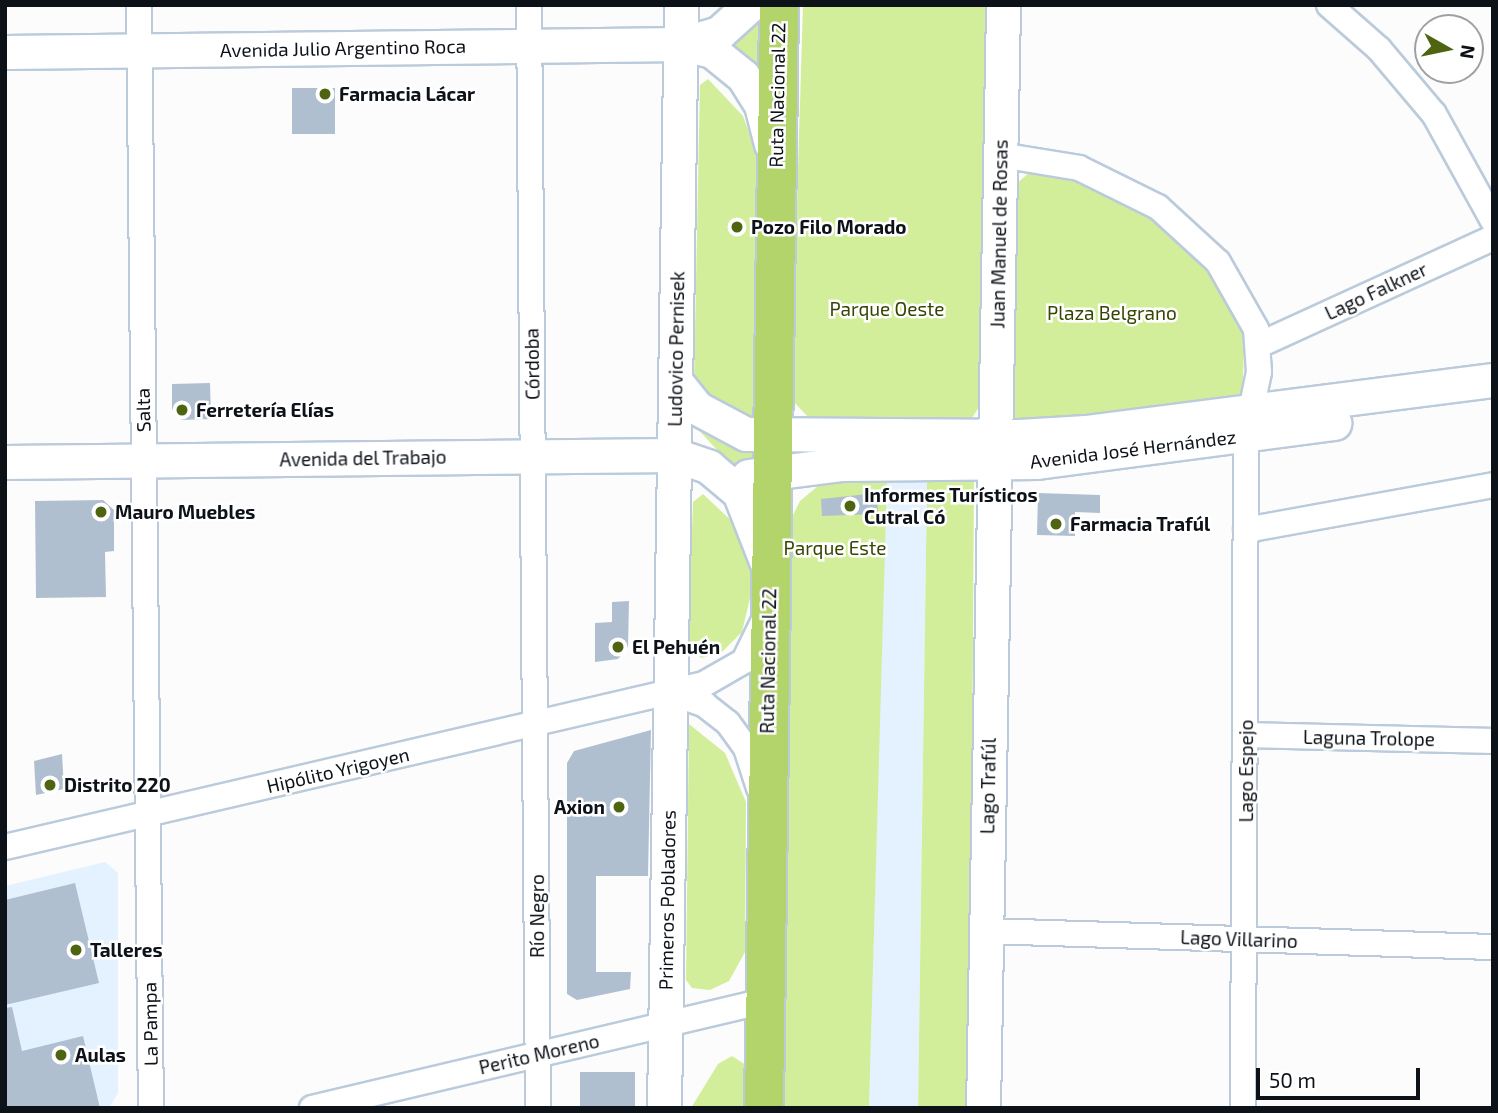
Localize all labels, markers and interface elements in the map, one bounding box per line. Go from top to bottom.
north arrow [1414,14,1484,84]
street label: Ruta Nacional 22 [764,22,790,168]
street label: Avenida Julio Argentino Roca [219,34,467,62]
text: N [1456,43,1481,61]
place label: Farmacia Lácar [339,83,475,105]
marker: Farmacia Lácar [317,86,333,102]
street label: Juan Manuel de Rosas [986,139,1012,329]
place label: Pozo Filo Morado [751,216,907,238]
marker: Pozo Filo Morado [729,219,745,235]
street label: Lago Falkner [1321,257,1431,325]
street label: Ludovico Pernisek [663,271,689,427]
park label: Parque Oeste [829,298,945,320]
park label: Plaza Belgrano [1047,302,1177,324]
street label: Córdoba [520,328,544,400]
street label: Salta [131,388,155,432]
place label: Ferretería Elías [196,399,334,421]
marker: Ferretería Elías [174,402,190,418]
street label: Avenida José Hernández [1028,425,1238,473]
street label: Avenida del Trabajo [279,445,447,471]
place label: Informes Turísticos Cutral Có [864,484,1038,528]
marker: Informes Turísticos Cutral Có [842,498,858,514]
place label: Mauro Muebles [115,501,255,523]
marker: Mauro Muebles [93,504,109,520]
place label: Farmacia Trafúl [1070,513,1211,535]
marker: Farmacia Trafúl [1048,516,1064,532]
park label: Parque Este [784,537,886,559]
street label: Ruta Nacional 22 [755,588,781,734]
place label: El Pehuén [632,636,721,658]
marker: El Pehuén [610,639,626,655]
street label: Lago Espejo [1235,720,1257,822]
street label: Laguna Trolope [1303,725,1435,751]
street label: Lago Trafúl [976,737,1000,835]
street label: Hipólito Yrigoyen [264,742,412,798]
place label: Distrito 220 [64,774,171,796]
marker: Distrito 220 [42,777,58,793]
place label: Axion [554,796,605,818]
marker: Axion [611,799,627,815]
street label: Primeros Pobladores [654,810,680,990]
street label: Río Negro [526,874,548,958]
street label: Lago Villarino [1180,926,1298,952]
place label: Talleres [90,939,163,961]
marker: Talleres [68,942,84,958]
street label: La Pampa [138,982,162,1066]
street label: Perito Moreno [477,1029,601,1079]
place label: Aulas [75,1044,126,1066]
marker: Aulas [53,1047,69,1063]
scale bar [1260,1054,1424,1098]
text: 50 m [1269,1067,1316,1092]

